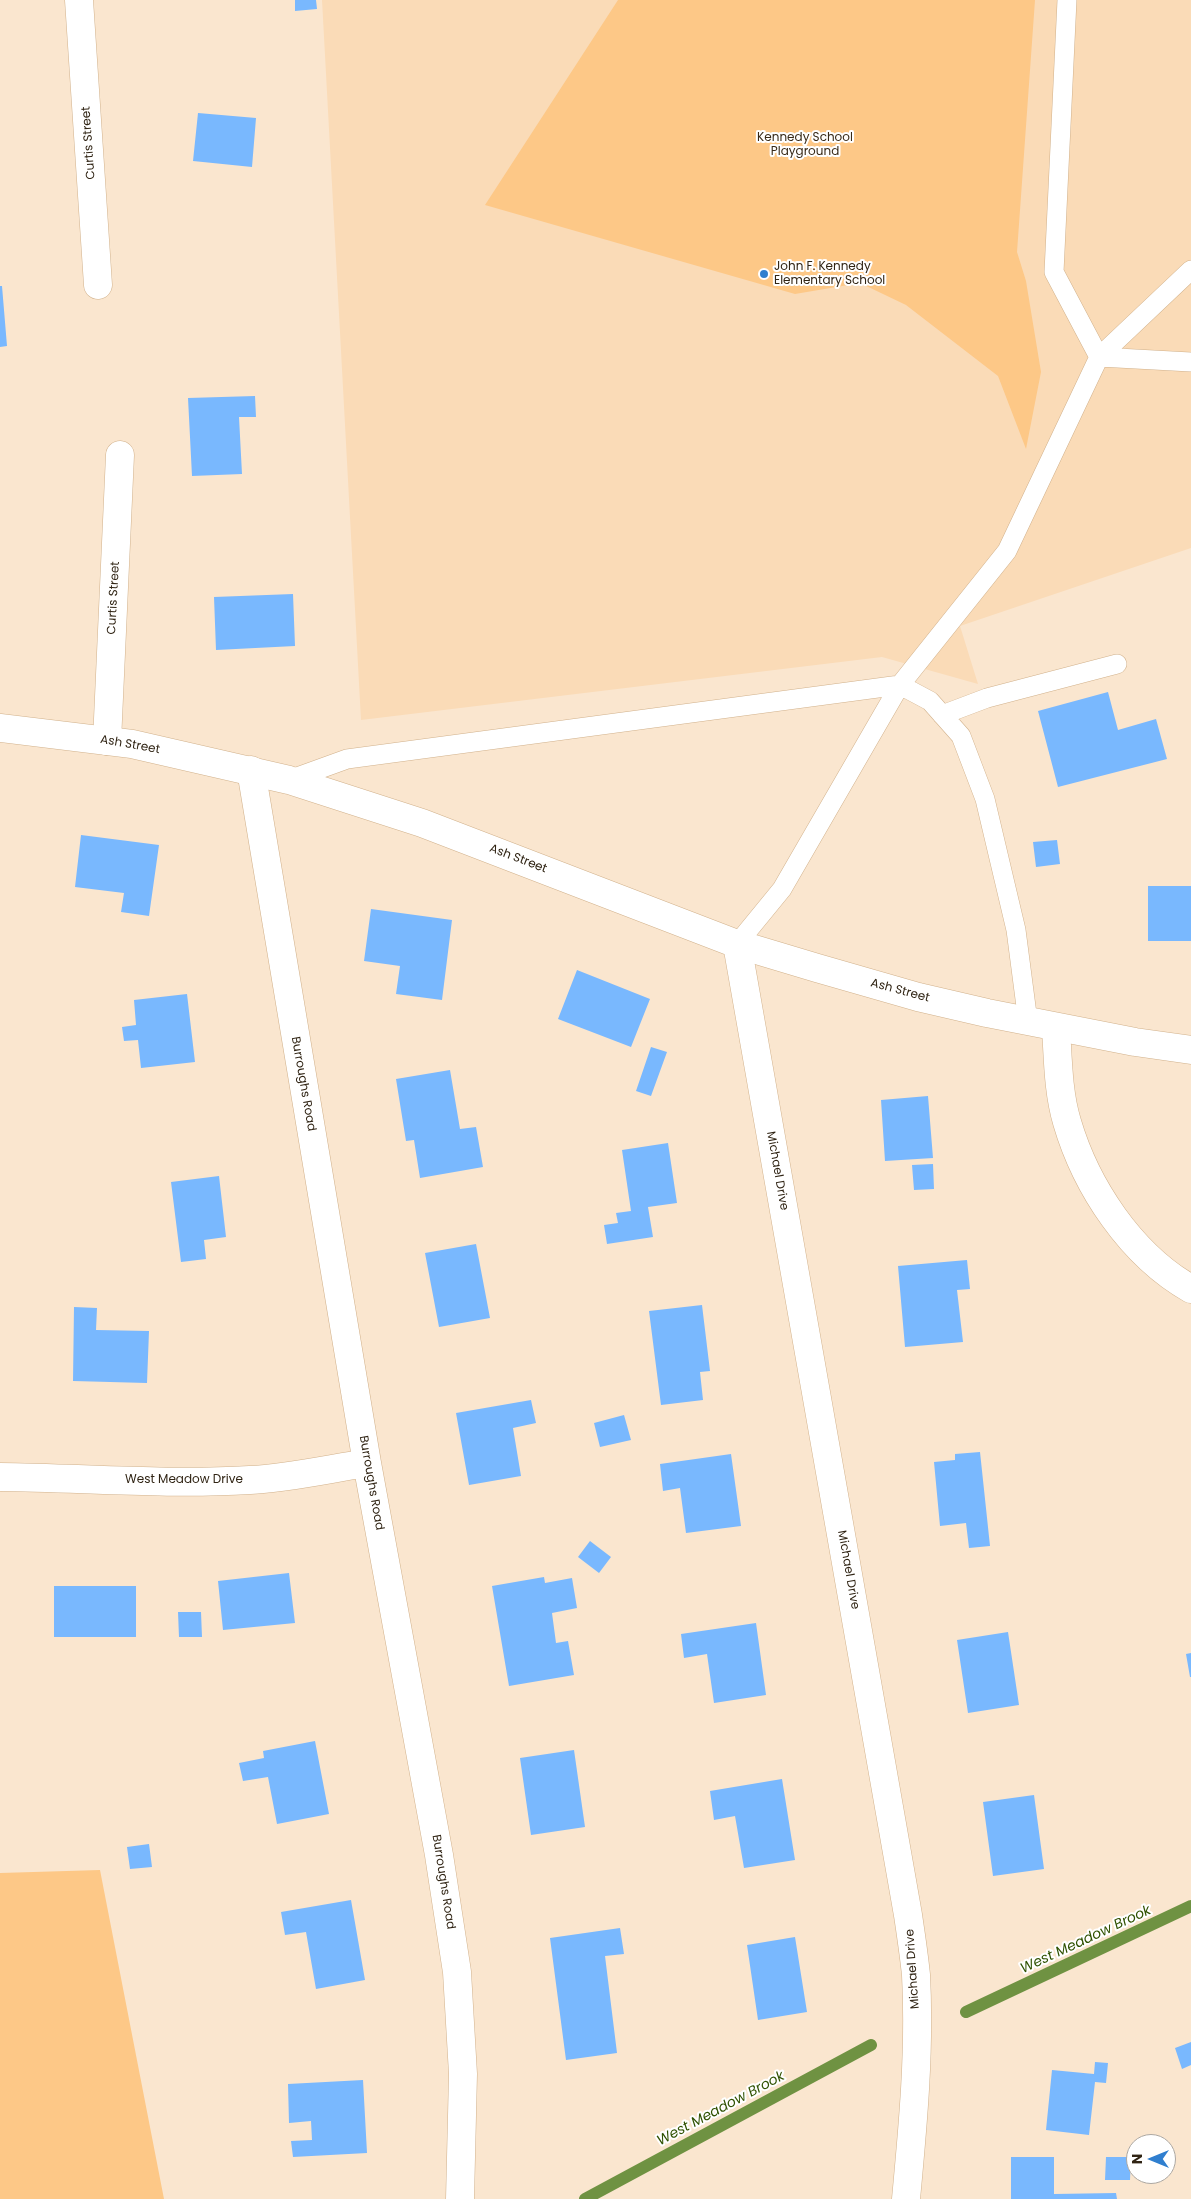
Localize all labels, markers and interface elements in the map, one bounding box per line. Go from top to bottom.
street label: Curtis Street [79,106,99,180]
park label: Kennedy School Playground [757,131,853,159]
place label: John F. Kennedy Elementary School [774,260,885,288]
marker: John F. Kennedy Elementary School [758,268,770,280]
street label: Curtis Street [105,561,123,635]
street label: Ash Street [99,733,161,757]
street label: Ash Street [487,841,549,877]
street label: Ash Street [869,976,931,1006]
street label: Burroughs Road [288,1036,318,1132]
street label: Michael Drive [763,1130,791,1212]
street label: Burroughs Road [356,1435,386,1531]
street label: West Meadow Drive [125,1473,243,1487]
street label: Michael Drive [834,1529,862,1611]
street label: Burroughs Road [428,1834,458,1930]
water label: West Meadow Brook [1018,1902,1154,1978]
street label: Michael Drive [903,1929,923,2009]
water label: West Meadow Brook [654,2068,788,2150]
north arrow [1126,2134,1176,2184]
text: N [1127,2154,1147,2164]

